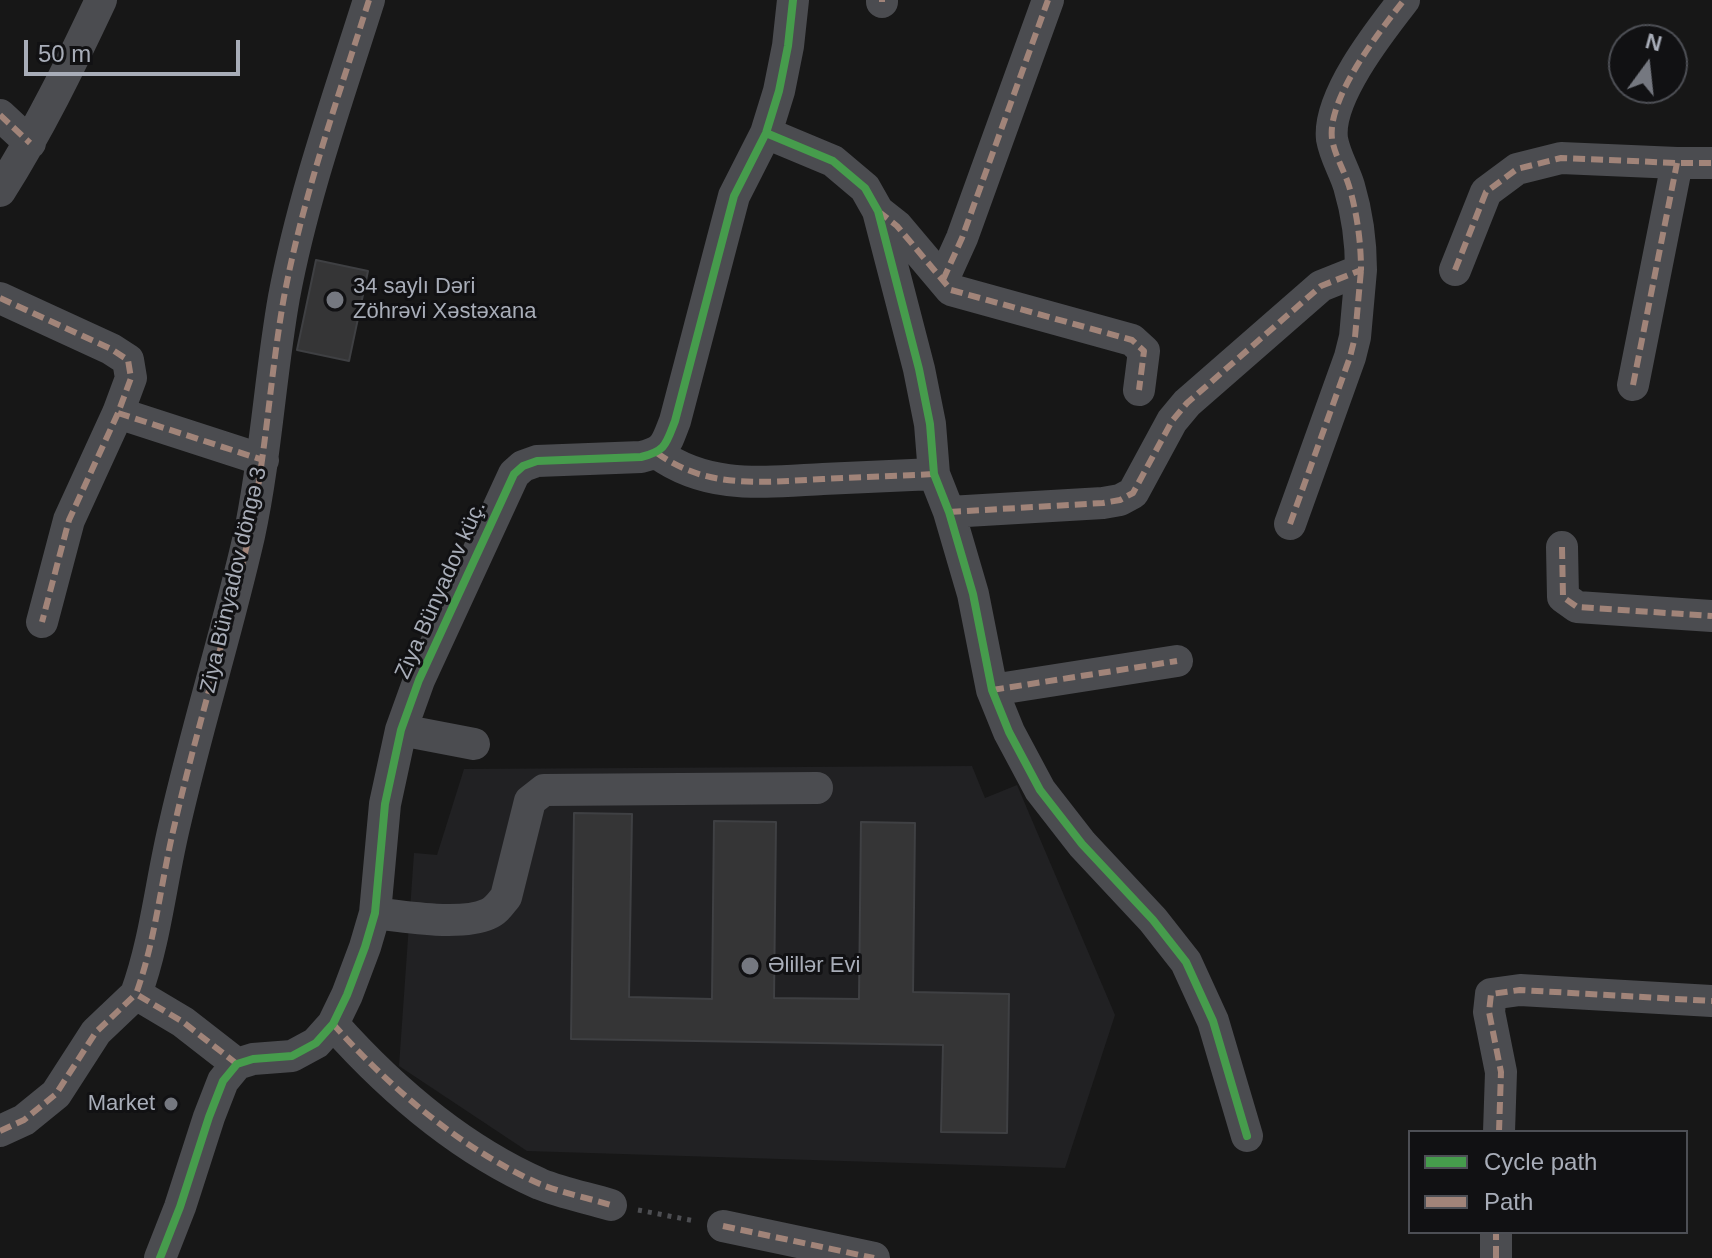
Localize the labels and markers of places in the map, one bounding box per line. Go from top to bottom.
place label: 34 saylı Dəri Zöhrəvi Xəstəxana [353,274,536,326]
marker: 34 saylı Dəri Zöhrəvi Xəstəxana [324,289,346,311]
place label: Əlillər Evi [768,953,860,979]
marker: Əlillər Evi [739,955,761,977]
place label: Market [88,1091,155,1117]
marker: Market [162,1095,180,1113]

